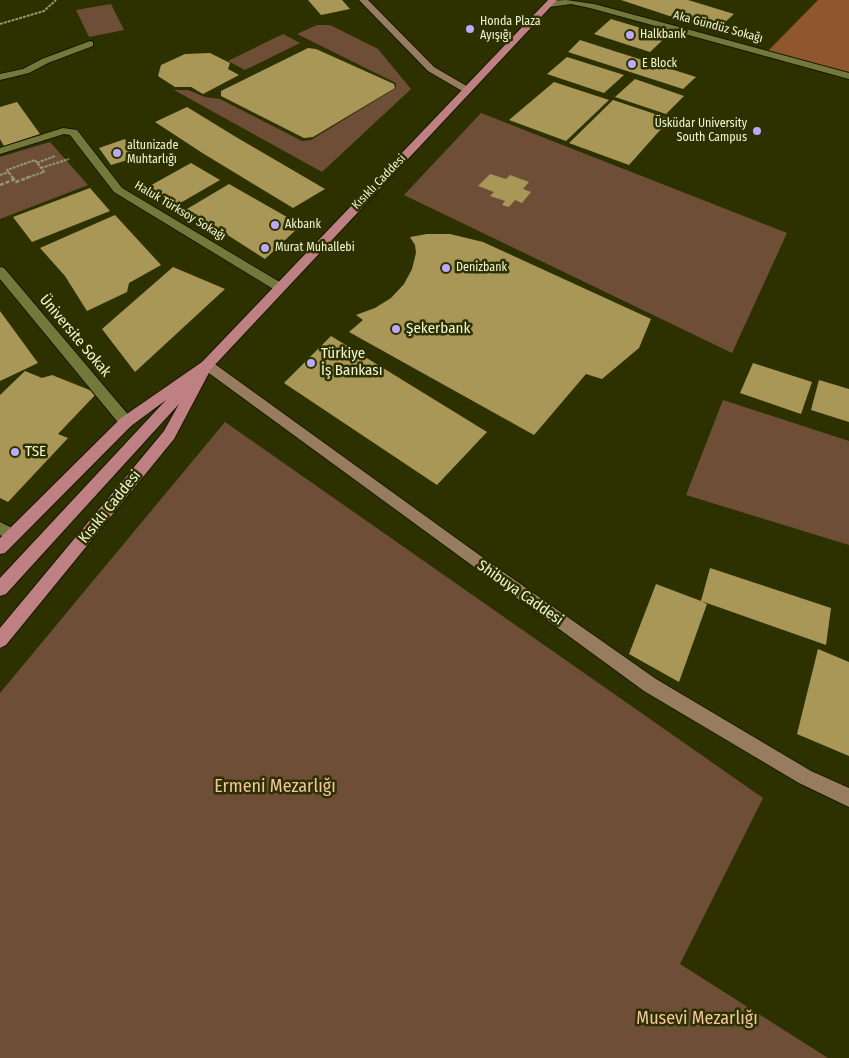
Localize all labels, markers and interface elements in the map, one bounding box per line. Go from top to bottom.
street label: Aka Gündüz Sokağı [672,8,764,46]
place label: Honda Plaza Ayışığı [480,15,541,43]
marker: Honda Plaza Ayışığı [464,23,476,35]
place label: Halkbank [640,28,686,42]
marker: Halkbank [624,29,636,41]
place label: E Block [642,57,677,71]
marker: E Block [626,58,638,70]
place label: Üsküdar University South Campus [655,117,747,145]
marker: Üsküdar University South Campus [751,125,763,137]
place label: altunizade Muhtarlığı [127,139,178,167]
marker: altunizade Muhtarlığı [111,147,123,159]
street label: Kısıklı Caddesi [349,151,409,213]
street label: Haluk Türksoy Sokağı [132,178,228,244]
place label: Akbank [285,218,321,232]
marker: Akbank [269,219,281,231]
place label: Murat Muhallebi [275,241,355,255]
marker: Murat Muhallebi [259,242,271,254]
place label: Denizbank [456,261,507,275]
marker: Denizbank [440,262,452,274]
street label: Üniversite Sokak [35,291,115,381]
place label: Şekerbank [406,320,470,338]
marker: Şekerbank [390,323,402,335]
place label: Türkiye İş Bankası [321,345,383,380]
marker: Türkiye İş Bankası [305,357,317,369]
place label: TSE [25,443,46,461]
marker: TSE [9,446,21,458]
street label: Kısıklı Caddesi [75,467,145,547]
street label: Shibuya Caddesi [474,557,566,629]
park label: Ermeni Mezarlığı [214,776,336,798]
park label: Musevi Mezarlığı [636,1008,758,1030]

